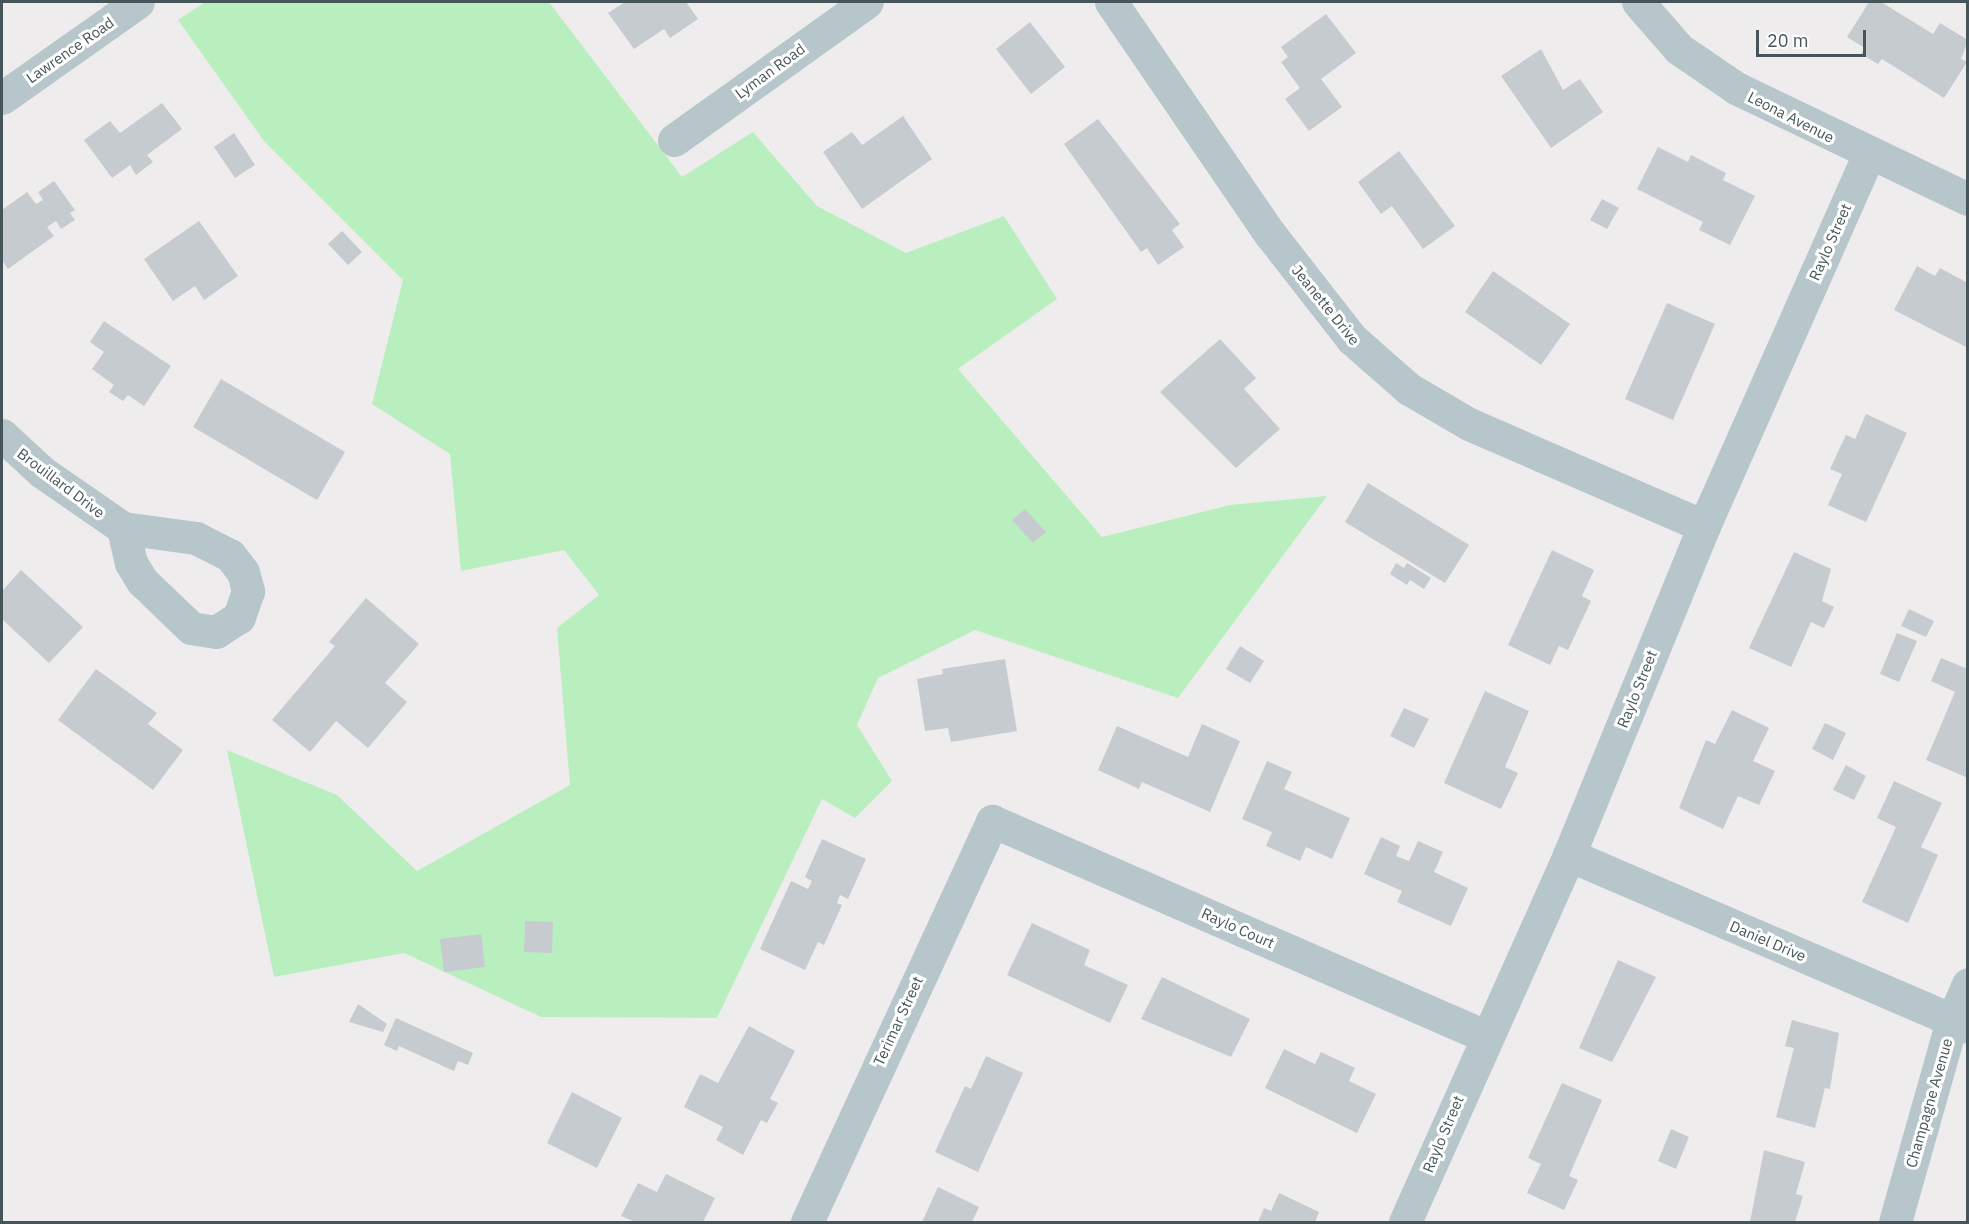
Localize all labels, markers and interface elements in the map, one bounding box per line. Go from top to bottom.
street label: Lawrence Road [23,13,117,87]
scale bar [1759,18,1868,56]
text: 20 m [1767,29,1809,52]
street label: Lyman Road [732,40,808,102]
street label: Leona Avenue [1745,88,1837,146]
street label: Raylo Street [1805,201,1855,283]
street label: Jeanette Drive [1288,261,1364,349]
street label: Brouillard Drive [14,444,108,522]
street label: Raylo Street [1613,648,1661,730]
street label: Raylo Court [1199,904,1277,952]
street label: Daniel Drive [1727,917,1809,965]
street label: Terimar Street [869,974,927,1068]
street label: Champagne Avenue [1902,1036,1956,1170]
street label: Raylo Street [1419,1093,1467,1175]

